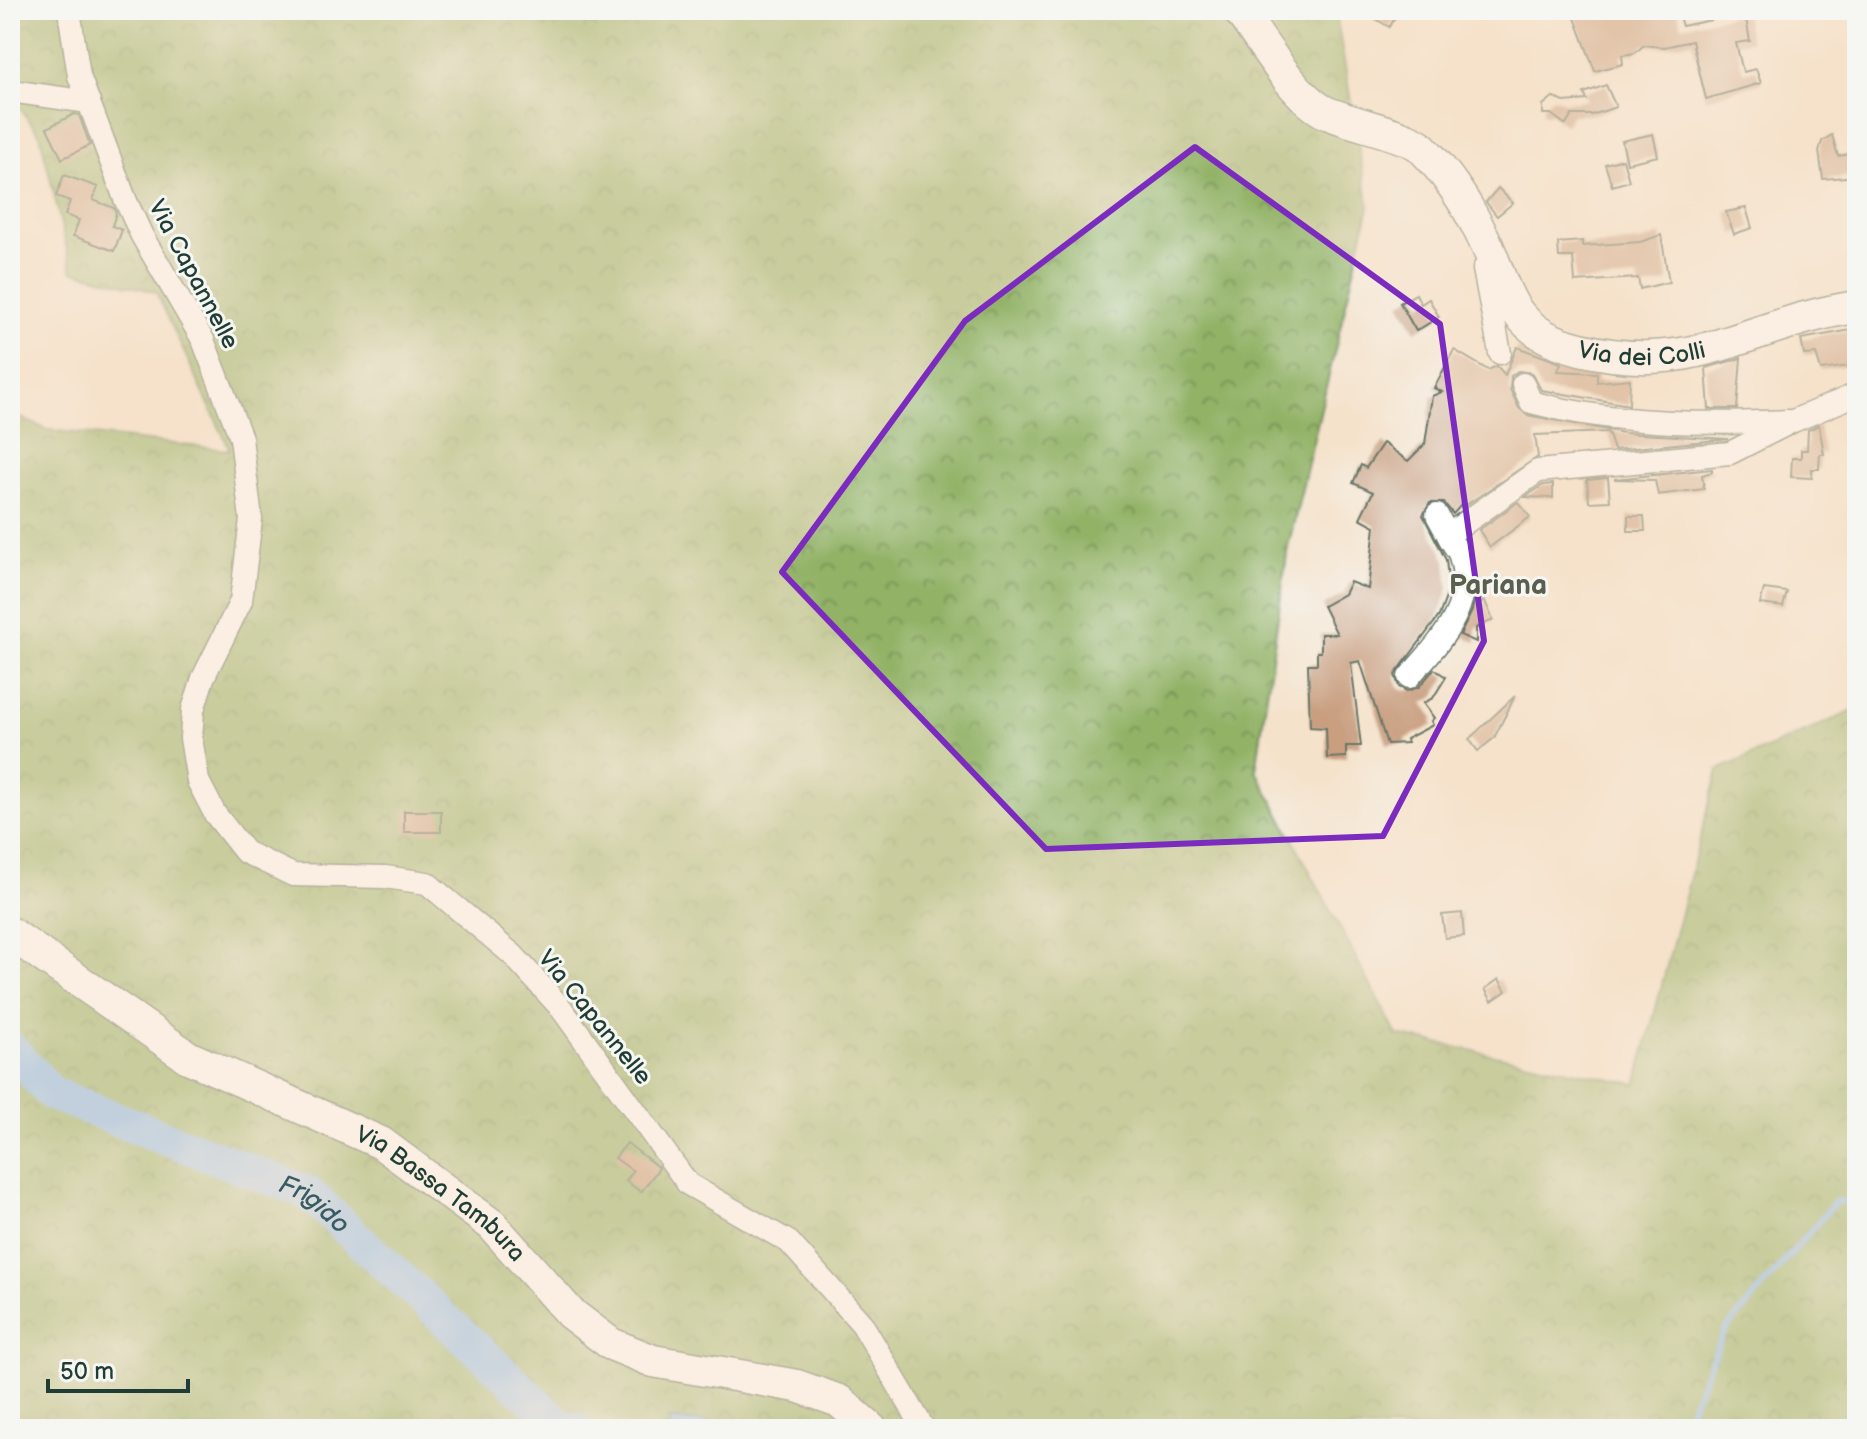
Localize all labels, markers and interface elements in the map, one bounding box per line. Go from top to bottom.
street label: Via Capannelle [142,195,245,354]
street label: Via dei Colli [1575,335,1708,372]
district label: Pariana [1449,569,1547,602]
street label: Via Capannelle [532,944,658,1090]
street label: Via Bassa Tambura [351,1120,531,1268]
water label: Frigido [274,1169,356,1241]
scale bar [48,1343,188,1393]
text: 50 m [60,1357,114,1386]

